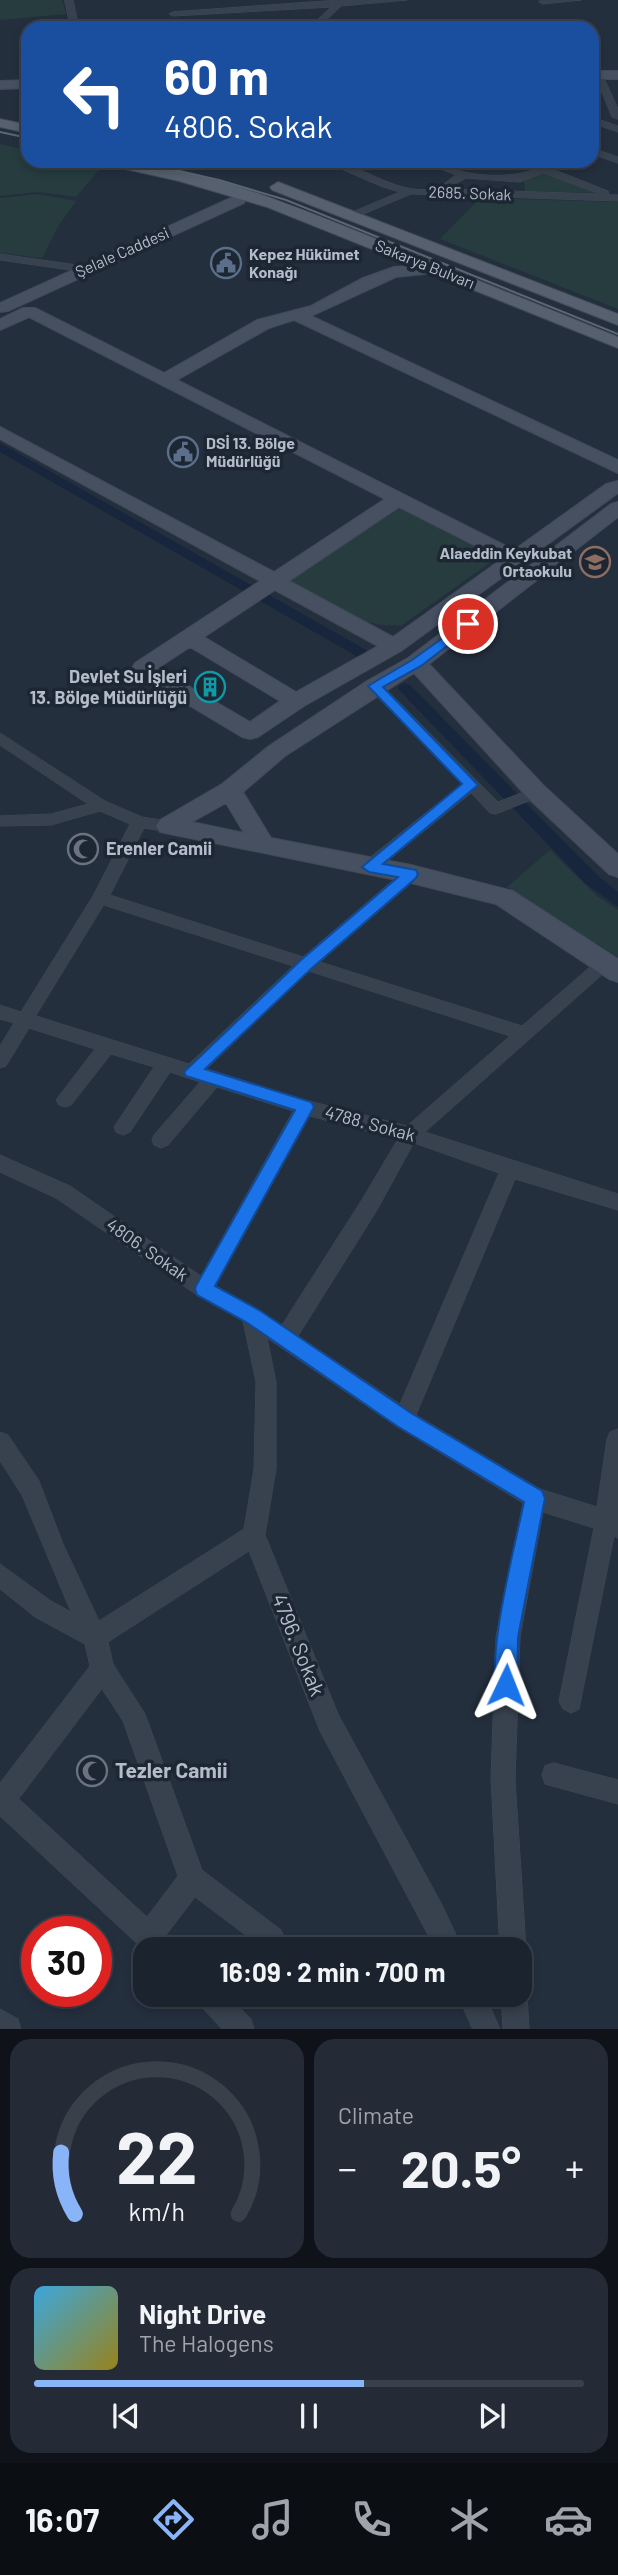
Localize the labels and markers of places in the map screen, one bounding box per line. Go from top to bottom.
place label: Kepez Hükümet Konağı [249,244,360,281]
public building icon: Kepez Hükümet Konağı [209,246,243,280]
place label: DSİ 13. Bölge Müdürlüğü [206,433,295,470]
public building icon: DSİ 13. Bölge Müdürlüğü [166,435,200,469]
place label: Alaeddin Keykubat Ortaokulu [440,543,572,580]
school or university icon: Alaeddin Keykubat Ortaokulu [578,545,612,579]
pin [438,594,498,654]
place label: Devlet Su İşleri 13. Bölge Müdürlüğü [30,665,187,708]
building icon: Devlet Su İşleri 13. Bölge Müdürlüğü [193,670,227,704]
mosque icon: Erenler Camii [66,832,100,866]
place label: Erenler Camii [106,837,212,859]
mosque icon: Tezler Camii [75,1754,109,1788]
place label: Tezler Camii [115,1757,228,1782]

